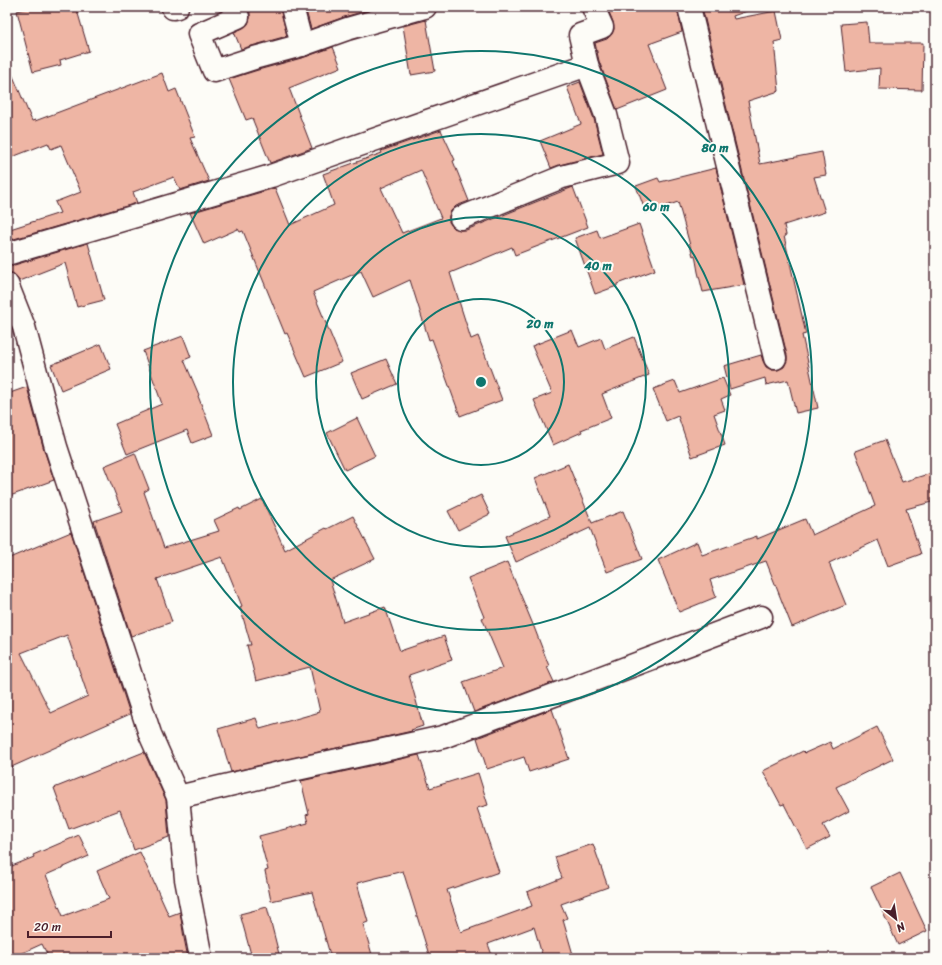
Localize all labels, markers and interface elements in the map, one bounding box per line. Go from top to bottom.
text: 80 m [700,137,729,159]
text: 60 m [642,196,670,218]
text: 40 m [583,255,612,277]
text: 20 m [526,313,554,335]
centre of rings [474,375,488,389]
north arrow [876,899,916,939]
scale bar [28,913,111,939]
text: 20 m [34,916,61,938]
text: N [892,917,910,938]

